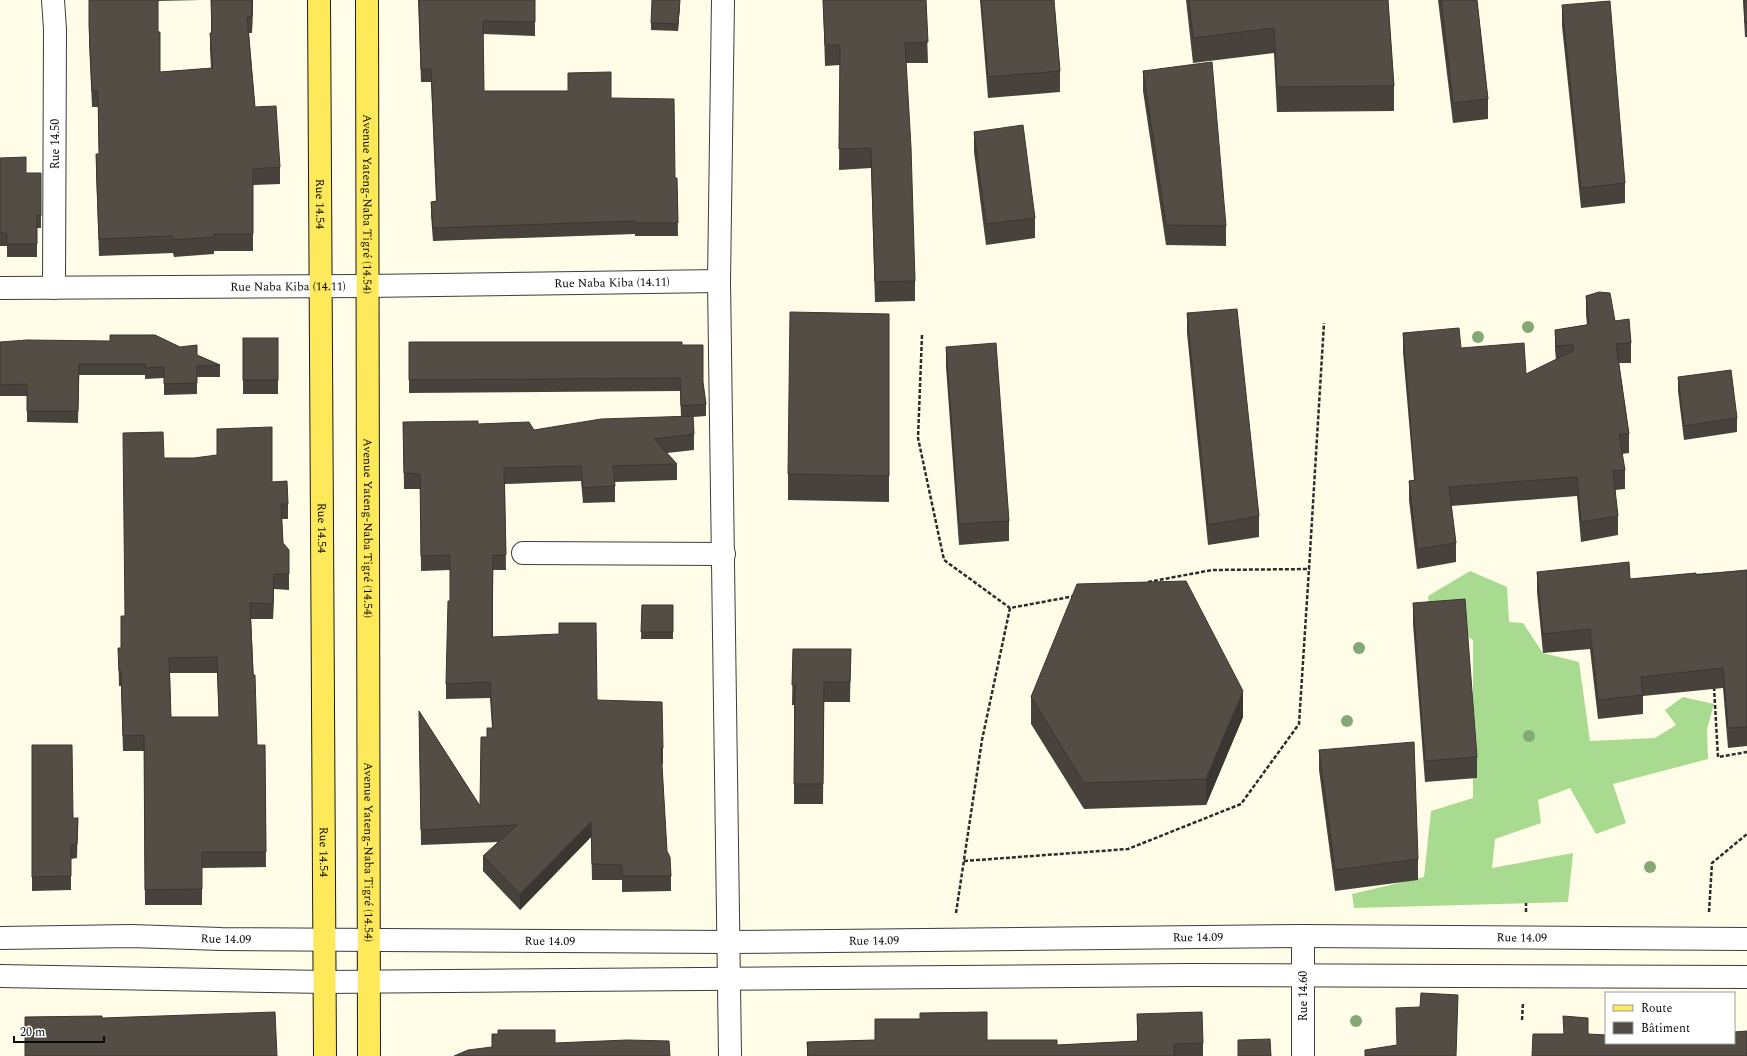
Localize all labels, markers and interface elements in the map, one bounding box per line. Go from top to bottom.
street label: Avenue Yateng-Naba Tigré (14.54) [358,114,377,294]
street label: Rue 14.50 [46,119,65,169]
street label: Rue 14.54 [311,179,330,229]
street label: Rue Naba Kiba (14.11) [554,272,670,293]
street label: Rue Naba Kiba (14.11) [230,277,346,296]
street label: Avenue Yateng-Naba Tigré (14.54) [358,438,378,618]
street label: Rue 14.54 [312,503,332,553]
street label: Avenue Yateng-Naba Tigré (14.54) [359,762,378,942]
street label: Rue 14.54 [314,827,333,877]
street label: Rue 14.09 [1173,927,1223,947]
street label: Rue 14.09 [1497,928,1547,947]
street label: Rue 14.09 [200,929,251,949]
street label: Rue 14.09 [525,931,575,951]
street label: Rue 14.09 [849,931,899,950]
street label: Rue 14.60 [1294,971,1313,1021]
legend [1605,992,1735,1044]
text: Route [1641,999,1672,1018]
scale bar [14,1018,104,1044]
text: Bâtiment [1641,1019,1690,1038]
text: 20 m [20,1023,45,1042]

